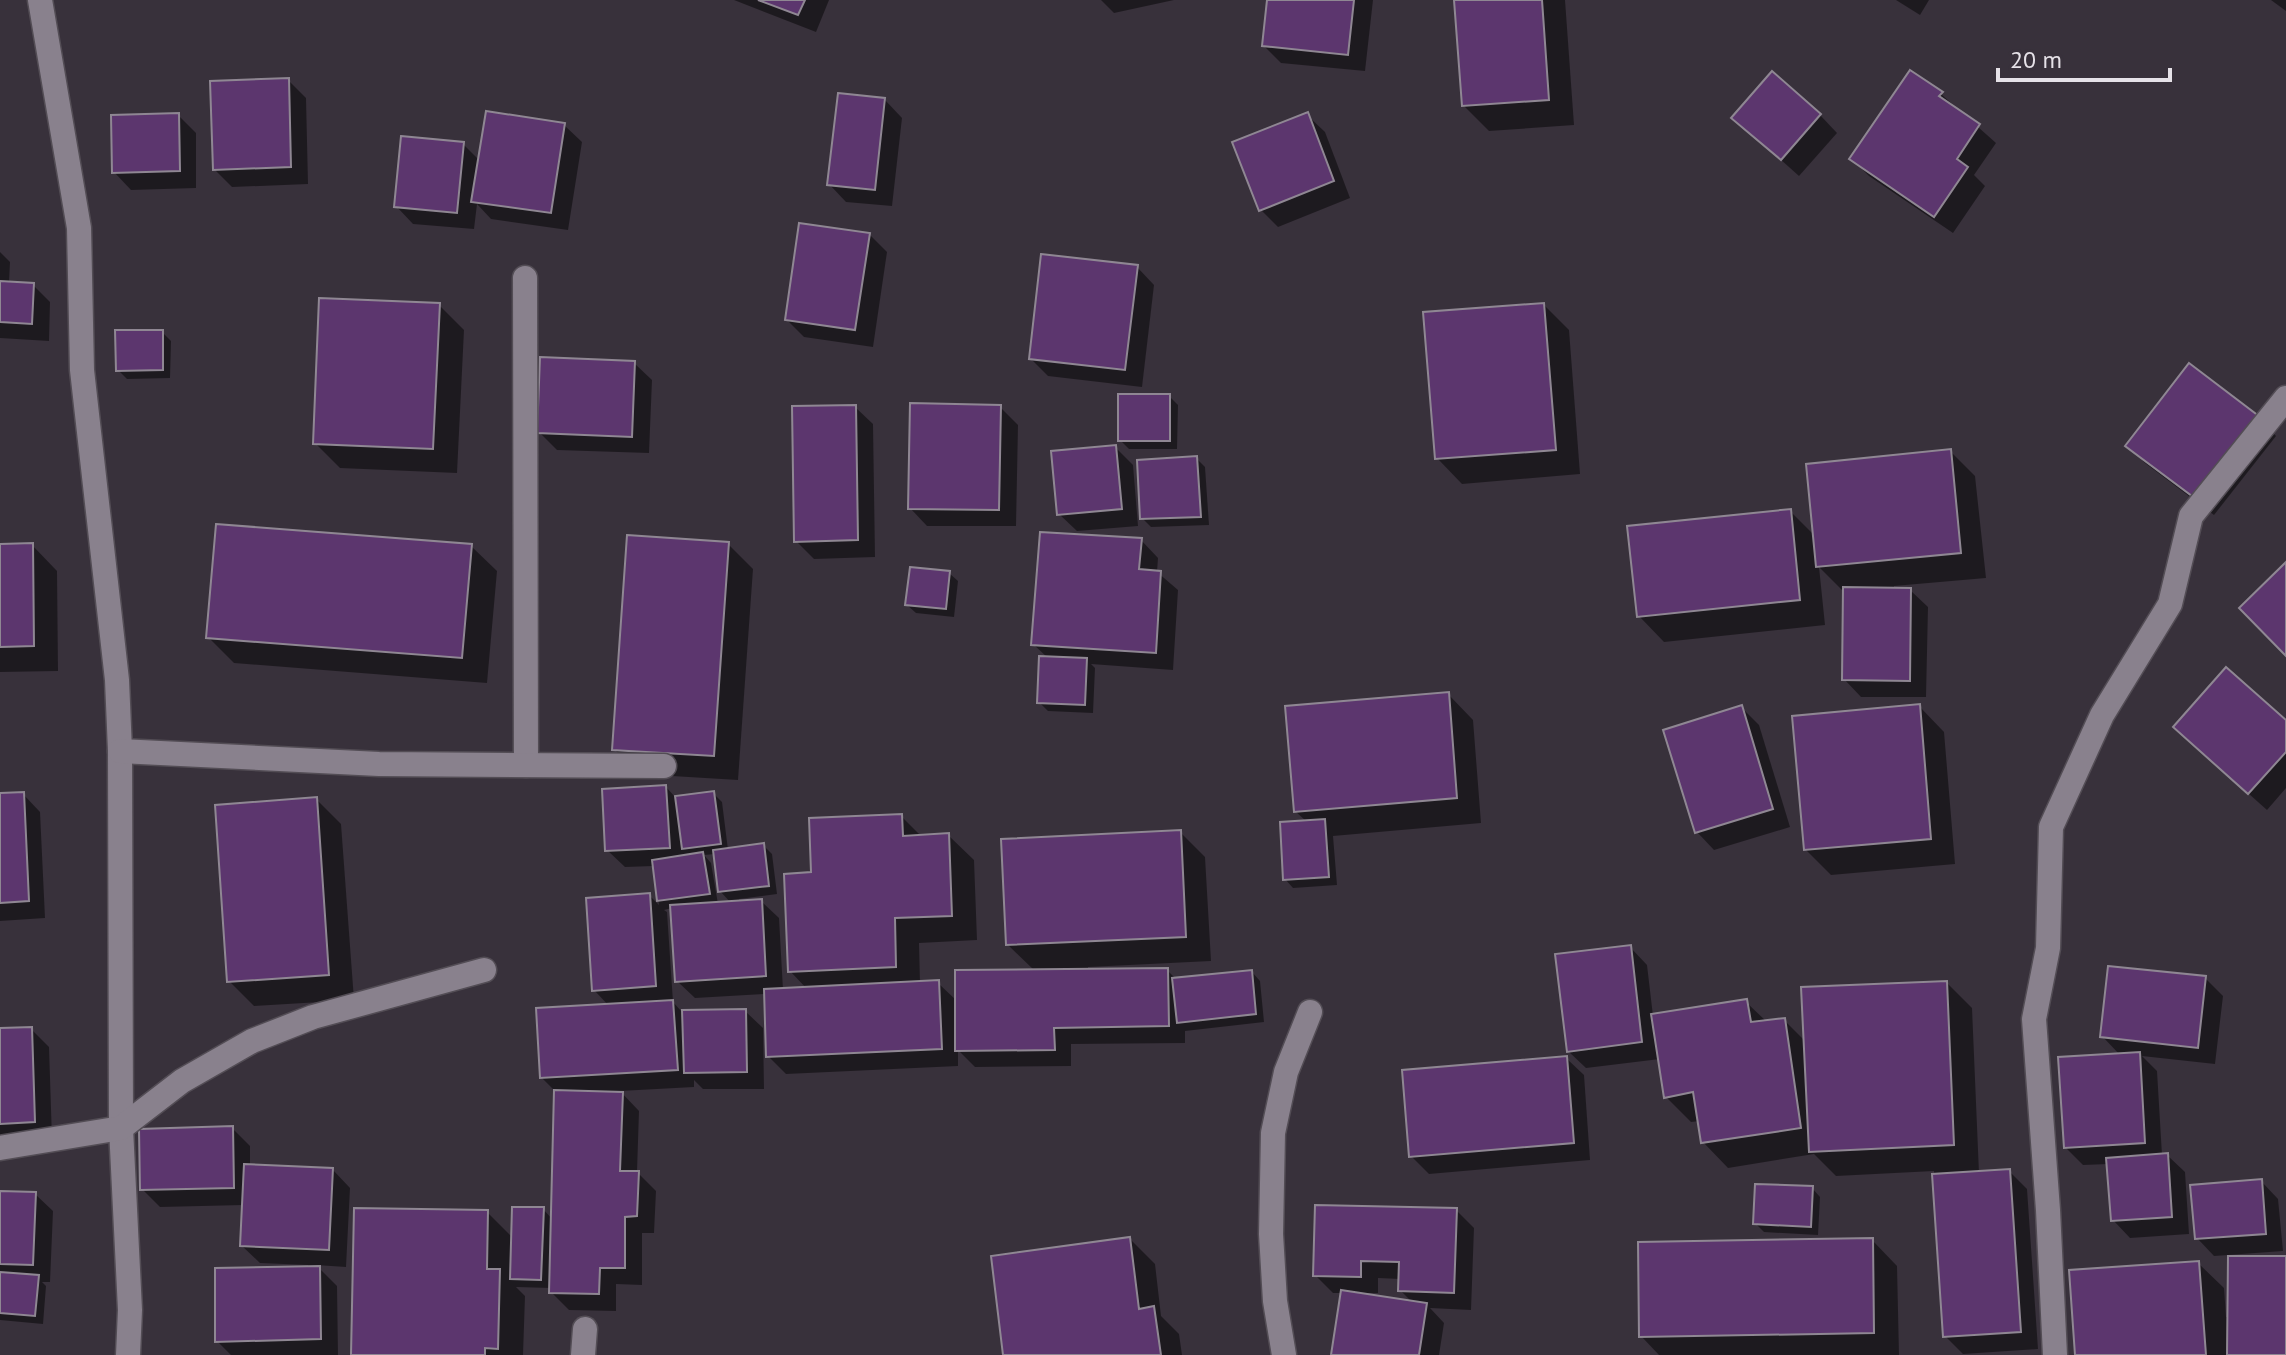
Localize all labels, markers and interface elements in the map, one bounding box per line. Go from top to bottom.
scale bar [1998,32,2170,82]
text: 20 m [2010,44,2062,75]

